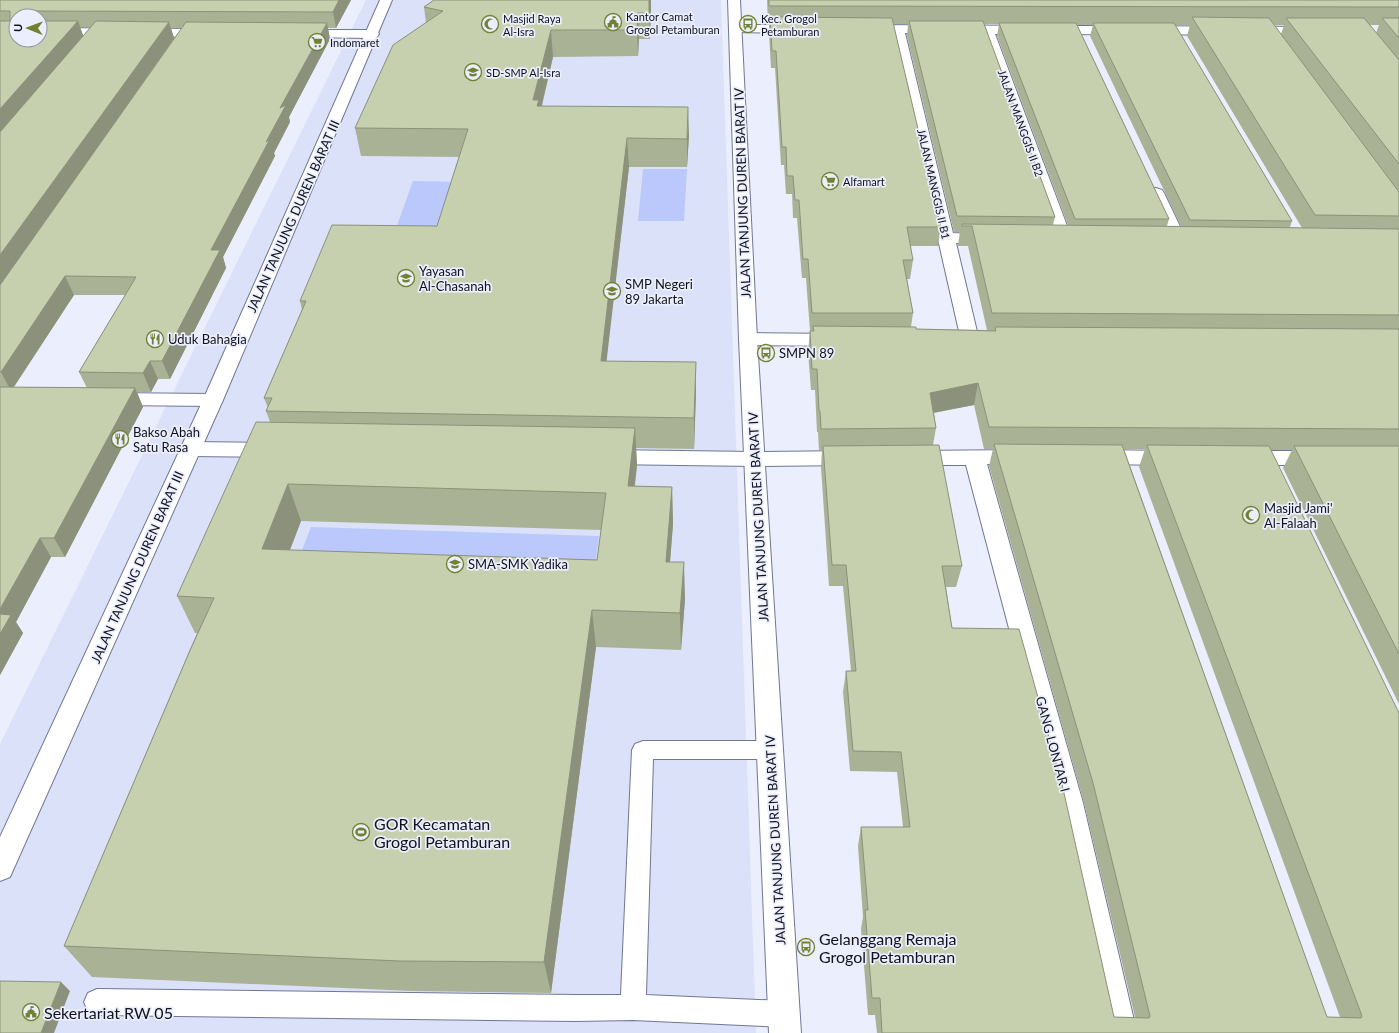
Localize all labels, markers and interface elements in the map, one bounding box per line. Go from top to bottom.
north arrow [8,8,48,48]
place label: Kantor Camat Grogol Petamburan [626,10,720,36]
place label: Masjid Raya Al-Isra [503,12,561,38]
public building icon: Kantor Camat Grogol Petamburan [603,12,623,32]
place label: Kec. Grogol Petamburan [761,12,819,38]
mosque icon: Masjid Raya Al-Isra [480,14,500,34]
bus stop icon: Kec. Grogol Petamburan [738,14,758,34]
text: U [11,24,24,32]
supermarket icon: Indomaret [307,32,327,52]
place label: Indomaret [330,36,380,49]
school or university icon: SD-SMP Al-Isra [463,62,483,82]
place label: SD-SMP Al-Isra [486,66,561,79]
street label: JALAN MANGGIS II B2 [996,68,1046,178]
street label: JALAN TANJUNG DUREN BARAT IV [730,87,754,298]
street label: JALAN TANJUNG DUREN BARAT III [243,117,343,315]
street label: JALAN MANGGIS II B1 [915,128,953,240]
supermarket icon: Alfamart [820,171,840,191]
place label: Alfamart [843,175,885,188]
place label: Yayasan Al-Chasanah [419,263,491,294]
school or university icon: Yayasan Al-Chasanah [396,268,416,288]
place label: SMP Negeri 89 Jakarta [625,276,693,307]
school or university icon: SMP Negeri 89 Jakarta [602,281,622,301]
restaurant icon: Uduk Bahagia [145,329,165,349]
place label: Uduk Bahagia [168,331,247,347]
bus stop icon: SMPN 89 [756,343,776,363]
place label: SMPN 89 [779,345,834,361]
street label: JALAN TANJUNG DUREN BARAT IV [744,411,771,622]
place label: Bakso Abah Satu Rasa [133,424,200,455]
restaurant icon: Bakso Abah Satu Rasa [110,429,130,449]
street label: JALAN TANJUNG DUREN BARAT III [87,468,187,666]
place label: Masjid Jami' Al-Falaah [1264,500,1333,531]
mosque icon: Masjid Jami' Al-Falaah [1241,505,1261,525]
school or university icon: SMA-SMK Yadika [445,554,465,574]
place label: SMA-SMK Yadika [468,556,568,572]
street label: GANG LONTAR I [1033,694,1073,794]
street label: JALAN TANJUNG DUREN BARAT IV [761,734,788,945]
place label: GOR Kecamatan Grogol Petamburan [374,814,510,851]
sports icon: GOR Kecamatan Grogol Petamburan [351,822,371,842]
place label: Gelanggang Remaja Grogol Petamburan [819,929,956,966]
bus stop icon: Gelanggang Remaja Grogol Petamburan [796,937,816,957]
public building icon: Sekertariat RW 05 [21,1002,41,1022]
place label: Sekertariat RW 05 [44,1003,173,1022]

